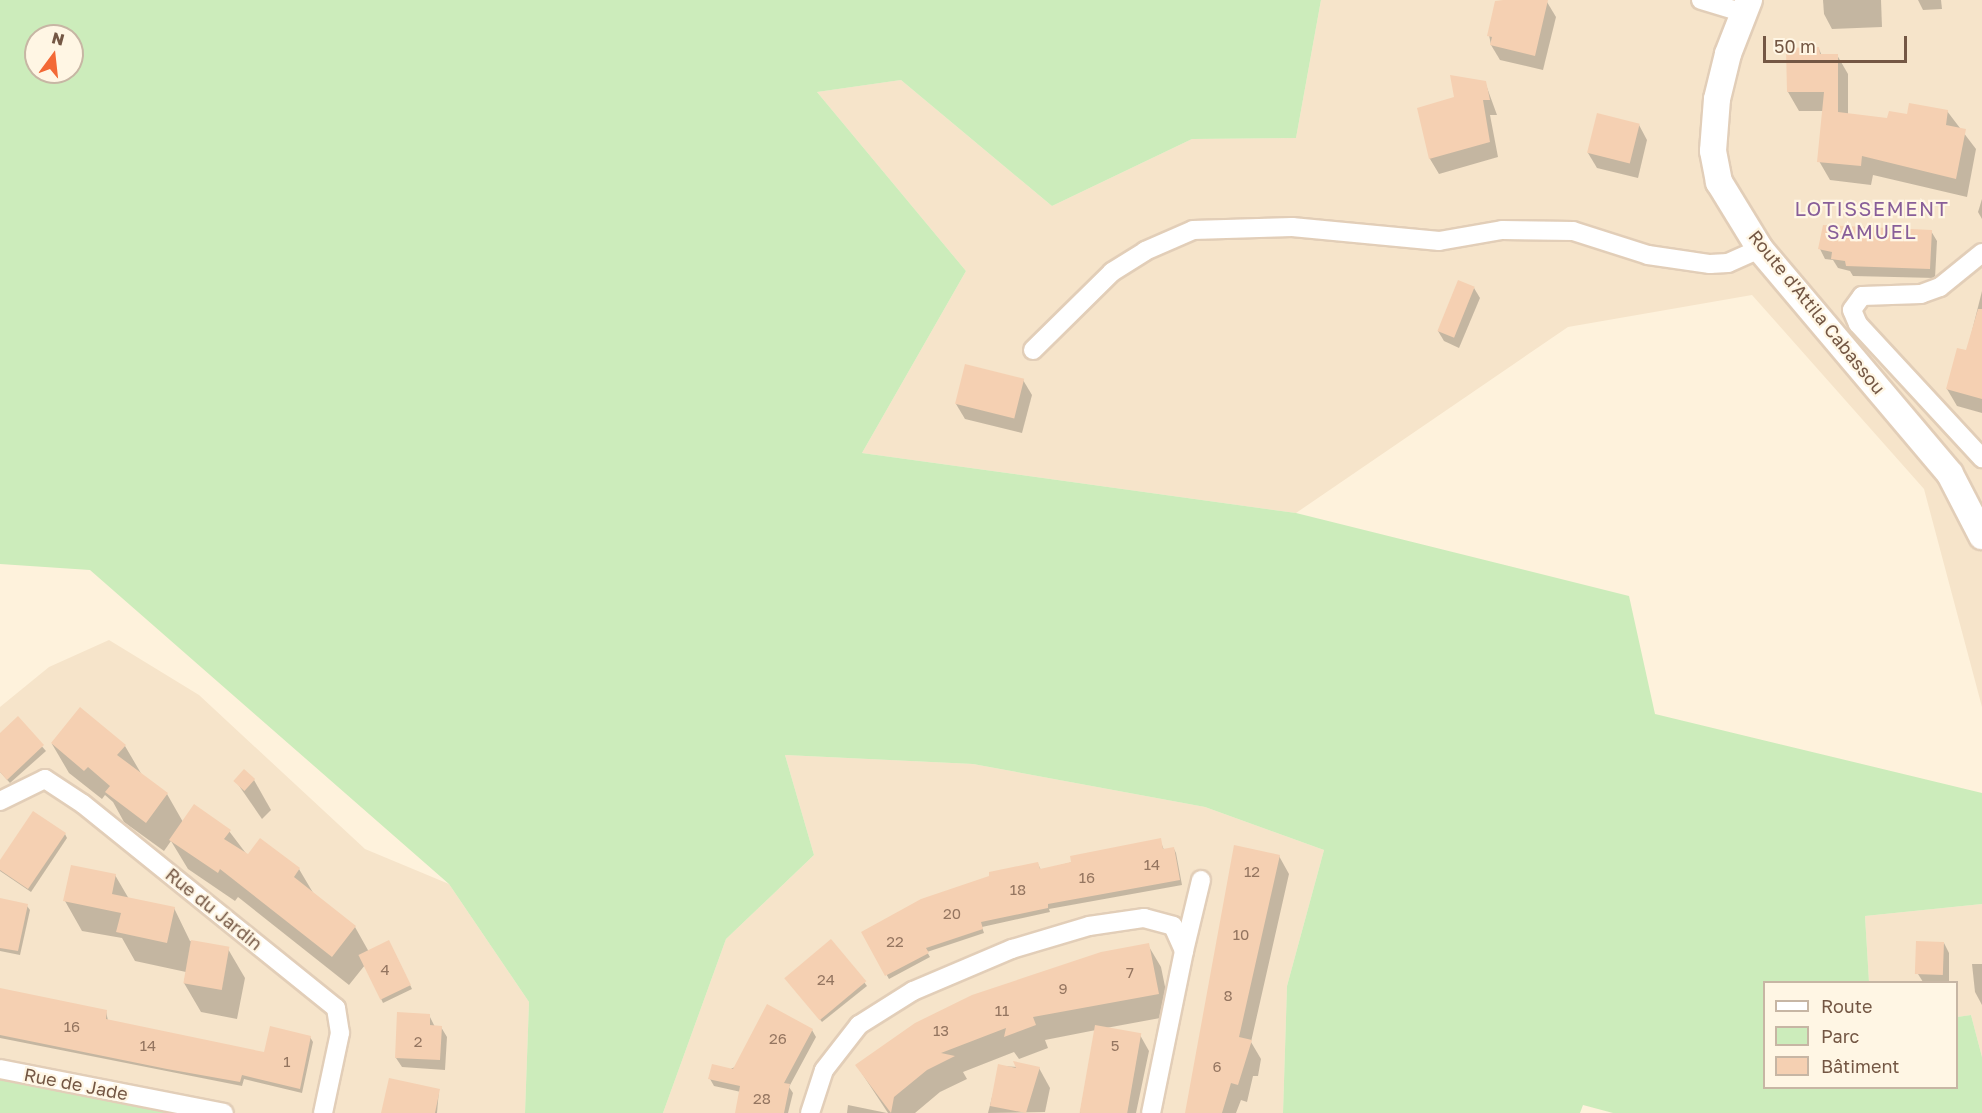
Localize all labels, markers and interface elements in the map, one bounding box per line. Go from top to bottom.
north arrow [24,24,84,84]
scale bar [1766,24,1910,62]
text: N [50,27,67,50]
text: 50 m [1774,35,1816,57]
district label: LOTISSEMENT SAMUEL [1795,196,1949,243]
street label: Route d'Attila Cabassou [1744,226,1890,398]
house number: 14 [1144,856,1160,874]
street label: Rue du Jardin [161,863,267,955]
house number: 12 [1244,863,1260,881]
house number: 16 [1079,869,1095,887]
house number: 18 [1010,881,1026,899]
house number: 20 [943,905,961,923]
house number: 10 [1233,926,1249,944]
house number: 22 [886,933,904,951]
house number: 4 [380,961,390,979]
house number: 7 [1126,964,1134,982]
house number: 24 [817,971,835,989]
house number: 9 [1058,980,1068,998]
legend [1763,981,1958,1089]
house number: 8 [1223,987,1233,1005]
text: Route [1821,995,1872,1017]
house number: 11 [995,1002,1009,1020]
house number: 16 [64,1018,80,1036]
house number: 13 [933,1022,949,1040]
text: Parc [1821,1025,1859,1047]
house number: 26 [769,1030,787,1048]
house number: 2 [414,1033,422,1051]
house number: 14 [140,1037,156,1055]
house number: 5 [1111,1037,1119,1055]
house number: 1 [283,1053,291,1071]
text: Bâtiment [1821,1055,1900,1077]
house number: 6 [1212,1058,1222,1076]
street label: Rue de Jade [22,1063,130,1105]
house number: 28 [753,1090,771,1108]

